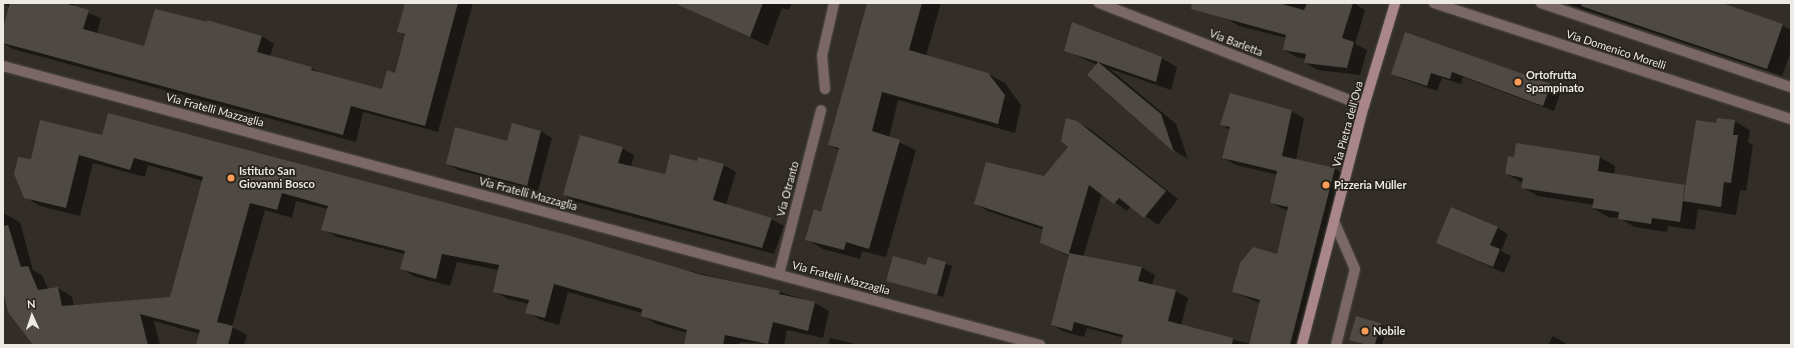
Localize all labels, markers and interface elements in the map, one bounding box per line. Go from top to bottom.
street label: Via Barletta [1207,27,1265,59]
street label: Via Domenico Morelli [1564,28,1668,72]
place label: Ortofrutta Spampinato [1526,69,1584,95]
marker: Ortofrutta Spampinato [1513,77,1523,87]
street label: Via Pietra dell'Ova [1330,79,1366,169]
street label: Via Fratelli Mazzaglia [164,91,266,129]
street label: Via Otranto [774,160,802,218]
place label: Istituto San Giovanni Bosco [239,165,315,191]
marker: Istituto San Giovanni Bosco [226,173,236,183]
street label: Via Fratelli Mazzaglia [477,175,579,213]
place label: Pizzeria Müller [1334,178,1407,192]
marker: Pizzeria Müller [1321,180,1331,190]
street label: Via Fratelli Mazzaglia [790,259,892,297]
north arrow [12,296,52,336]
text: N [27,297,36,310]
place label: Nobile [1373,324,1405,338]
marker: Nobile [1360,326,1370,336]

